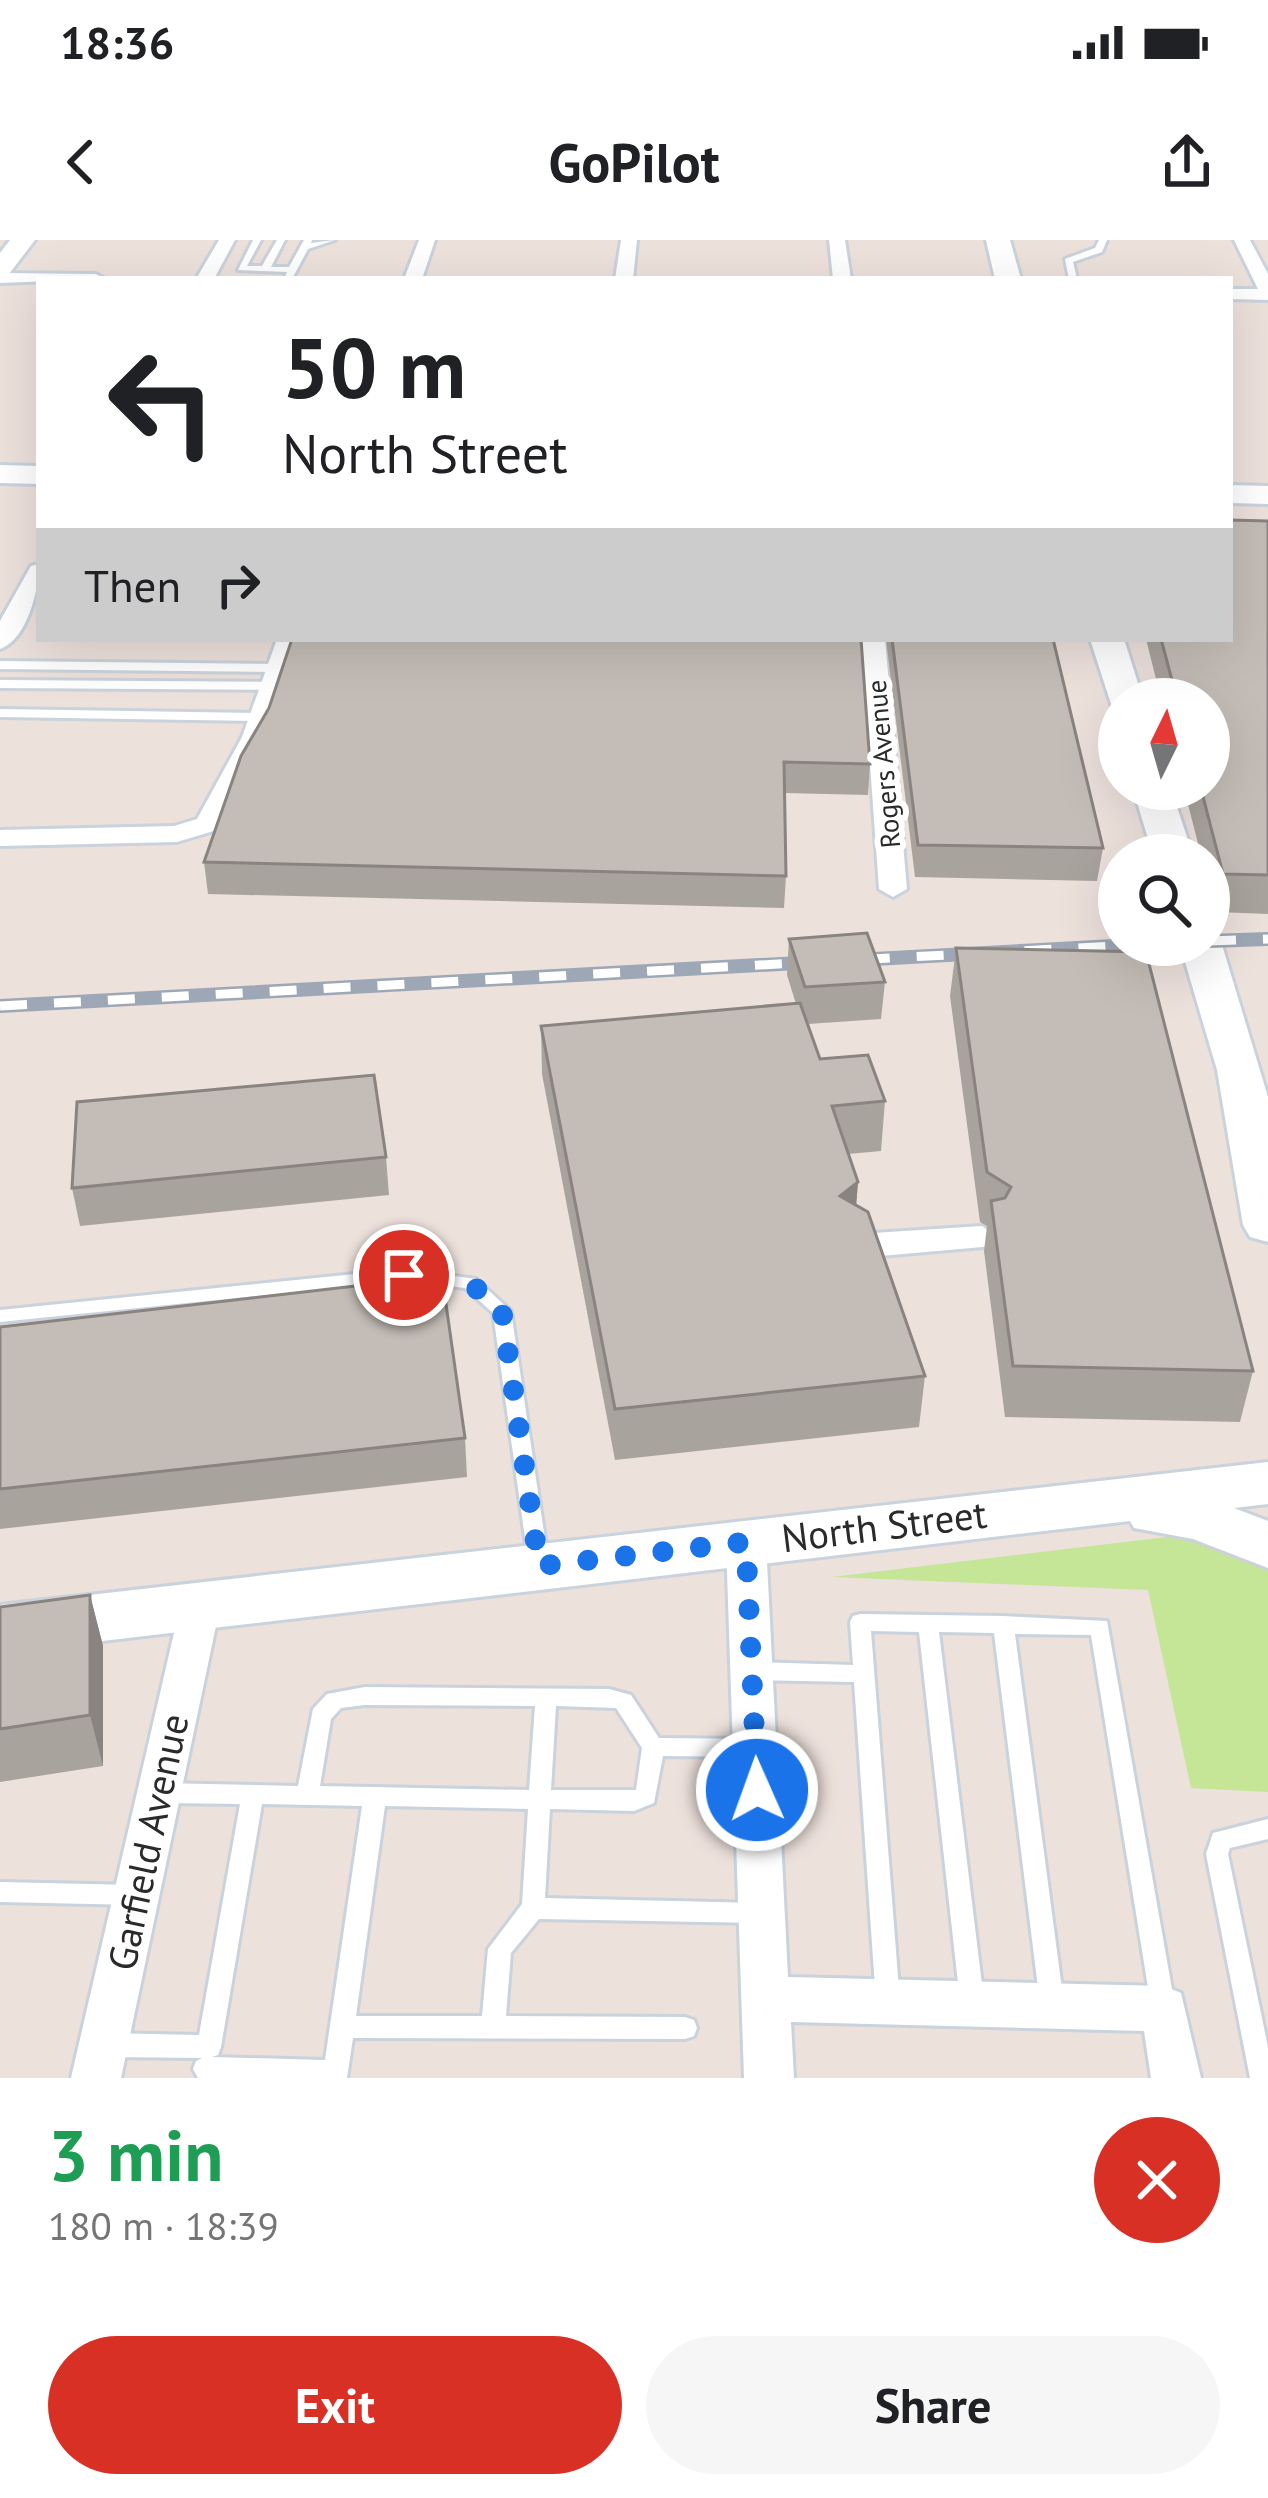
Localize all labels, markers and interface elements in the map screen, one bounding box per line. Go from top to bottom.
text: 18:36 [60,13,174,71]
text: GoPilot [548,127,720,197]
icon: back [48,129,114,195]
icon: share [1154,129,1220,195]
text: 50 m [282,312,466,421]
icon: left [84,324,240,480]
text: North Street [282,418,567,488]
icon: right [205,552,271,618]
text: Then [84,556,181,614]
north arrow [1098,678,1230,810]
map controls [1098,678,1230,966]
street label: Rogers Avenue [859,679,907,850]
button: search [1098,834,1230,966]
pin [353,1224,455,1326]
icon: arrive [371,1242,437,1308]
street label: North Street [779,1488,989,1563]
street label: Garfield Avenue [95,1709,200,1975]
position arrow [694,1727,820,1853]
text: 3 min [48,2108,224,2201]
button: close [1094,2117,1220,2243]
text: 180 m · 18:39 [48,2200,279,2251]
button: Exit [48,2336,622,2474]
button: Share [646,2336,1220,2474]

